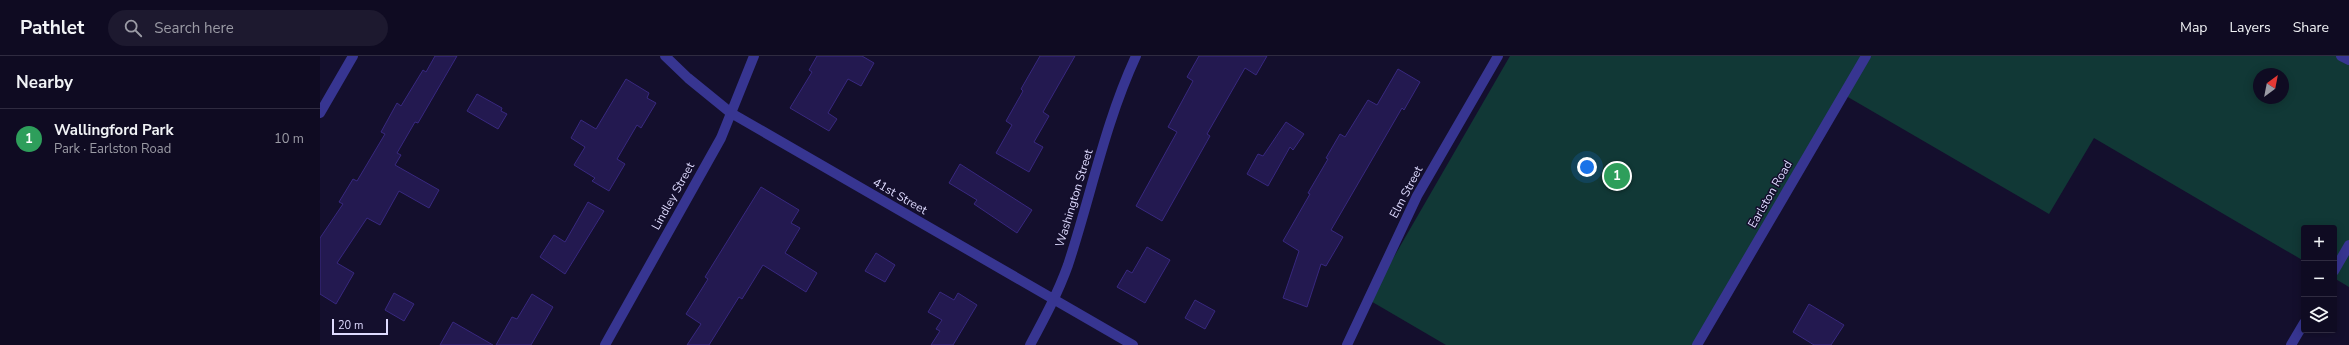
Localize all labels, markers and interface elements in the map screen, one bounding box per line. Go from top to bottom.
search box [108,10,388,46]
text: Pathlet [20,15,84,41]
icon: search [122,17,144,39]
text: Search here [154,18,234,38]
text: Map [2180,18,2207,37]
text: Layers [2229,18,2271,37]
text: Share [2293,18,2329,37]
north arrow [2253,68,2289,104]
text: Nearby [16,71,73,94]
text: Wallingford Park [54,120,174,140]
text: 1 [25,130,33,148]
text: 10 m [274,130,304,148]
text: Park · Earlston Road [54,140,171,158]
street label: Washington Street [1052,146,1097,249]
your location [1577,157,1597,177]
street label: Earlston Road [1744,157,1796,231]
street label: Lindley Street [648,159,699,233]
pin: 1 [1604,161,1630,191]
street label: Elm Street [1386,163,1427,221]
street label: 41st Street [870,174,931,218]
map controls [2301,225,2337,333]
button: + [2301,225,2337,261]
button: − [2301,261,2337,297]
button: layers [2301,297,2337,333]
scale bar [332,317,388,336]
text: 20 m [338,318,363,333]

